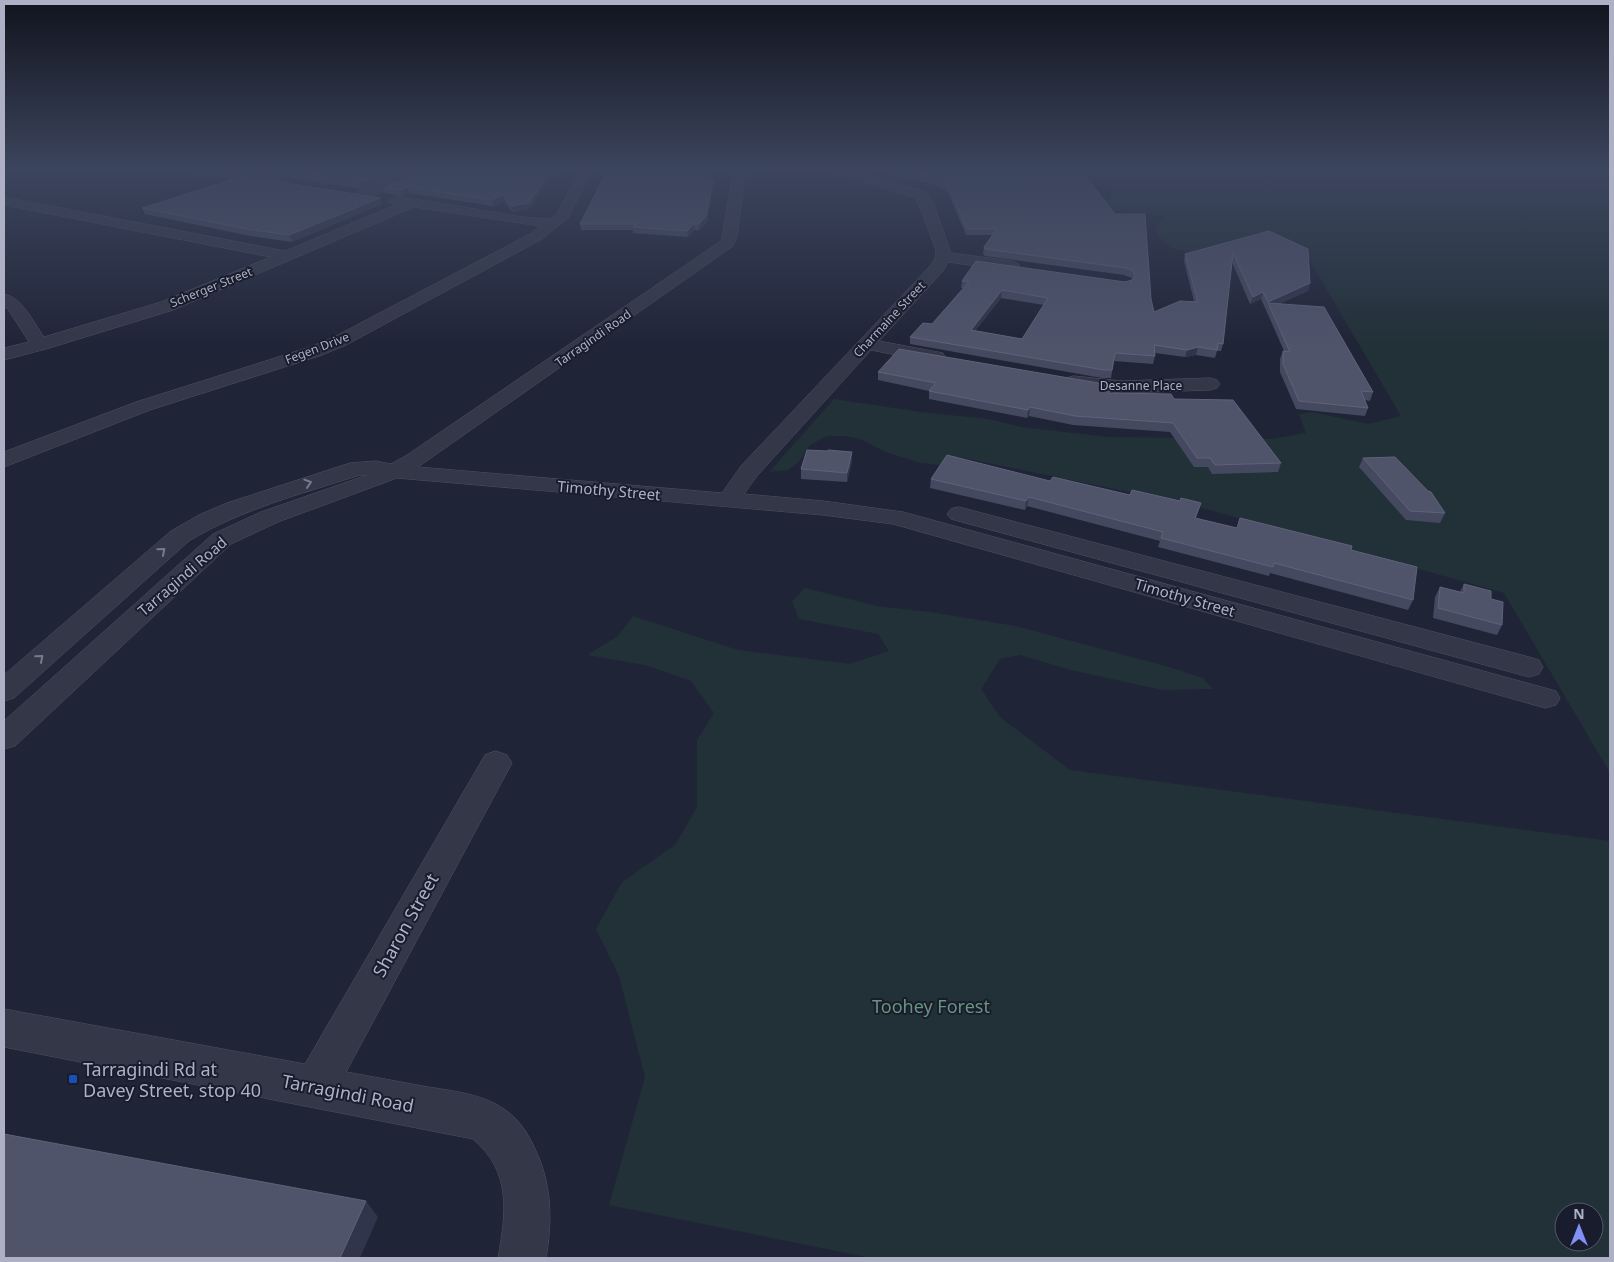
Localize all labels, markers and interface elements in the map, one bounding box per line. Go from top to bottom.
street label: Scherger Street [167,263,255,311]
street label: Charmaine Street [849,277,929,361]
street label: Tarragindi Road [552,305,634,371]
street label: Fegen Drive [283,328,352,368]
street label: Desanne Place [1100,377,1182,394]
street label: Timothy Street [557,476,662,505]
one-way arrow [303,479,312,489]
street label: Tarragindi Road [133,532,231,620]
one-way arrow [157,548,166,557]
street label: Timothy Street [1133,573,1238,621]
one-way arrow [34,656,43,664]
street label: Sharon Street [367,868,444,981]
park label: Toohey Forest [872,994,990,1018]
place label: Tarragindi Rd at Davey Street, stop 40 [83,1057,261,1102]
street label: Tarragindi Road [280,1068,416,1118]
marker: Tarragindi Rd at Davey Street, stop 40 [67,1073,79,1085]
north arrow [1554,1202,1604,1252]
text: N [1573,1204,1585,1223]

